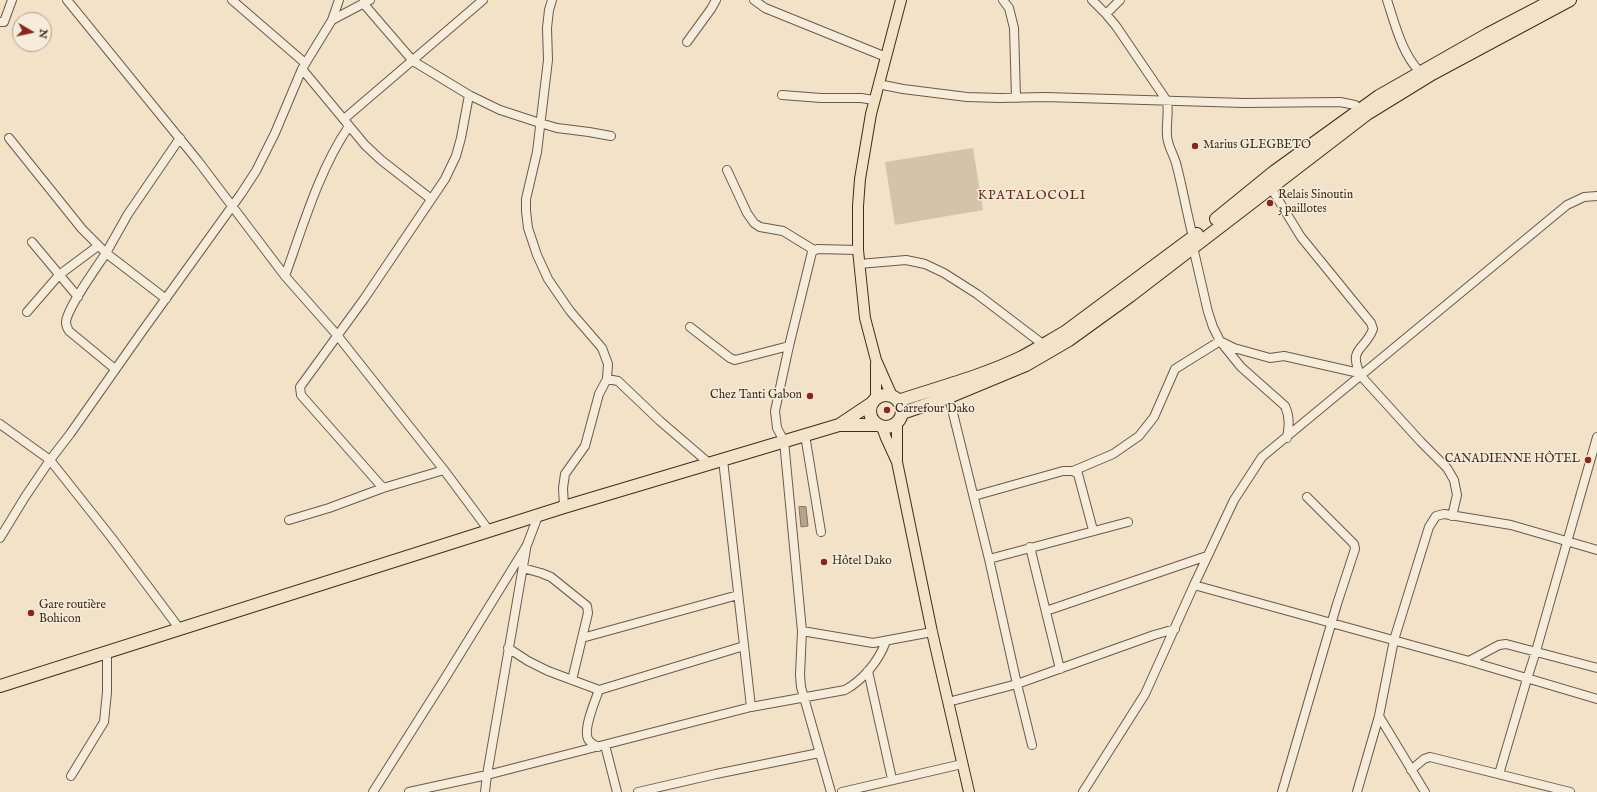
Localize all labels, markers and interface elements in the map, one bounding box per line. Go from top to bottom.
north arrow [12,12,52,52]
text: N [35,28,51,40]
place label: Marius GLEGBETO [1203,139,1311,153]
marker: Marius GLEGBETO [1190,141,1200,151]
district label: KPATALOCOLI [978,188,1086,204]
place label: Relais Sinoutin 3 paillotes [1278,189,1353,217]
marker: Relais Sinoutin 3 paillotes [1265,198,1275,208]
place label: Chez Tanti Gabon [710,389,802,403]
marker: Chez Tanti Gabon [805,391,815,401]
place label: Carrefour Dako [895,403,975,417]
marker: Carrefour Dako [882,405,892,415]
place label: CANADIENNE HÔTEL [1445,453,1580,467]
marker: CANADIENNE HÔTEL [1583,455,1593,465]
place label: Hôtel Dako [832,555,892,569]
marker: Hôtel Dako [819,557,829,567]
place label: Gare routière Bohicon [39,599,106,627]
marker: Gare routière Bohicon [26,608,36,618]

